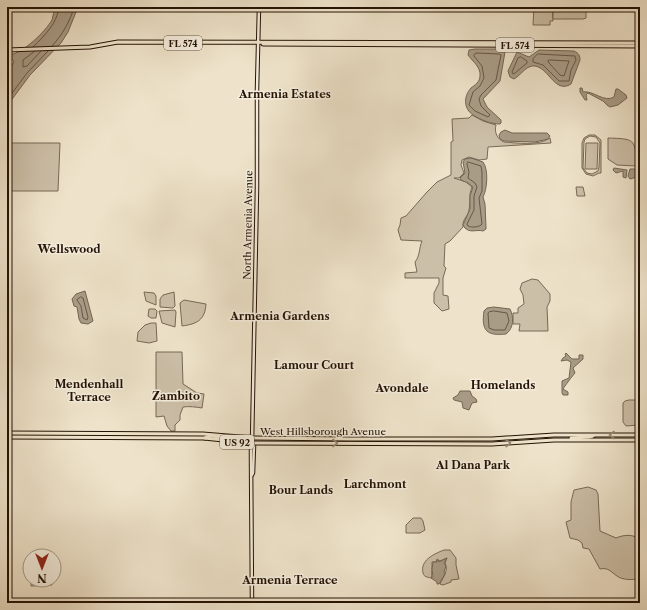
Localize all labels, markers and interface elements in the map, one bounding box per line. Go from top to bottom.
road number: FL 574 [164,36,202,50]
road number: FL 574 [496,38,534,52]
district label: Armenia Estates [238,87,331,101]
street label: North Armenia Avenue [241,170,255,280]
district label: Wellswood [36,242,101,256]
district label: Armenia Gardens [229,309,330,323]
district label: Lamour Court [274,358,355,372]
district label: Mendenhall Terrace [55,377,123,404]
district label: Homelands [471,378,535,392]
district label: Avondale [375,381,429,395]
district label: Zambito [152,389,200,403]
street label: West Hillsborough Avenue [259,425,386,438]
one-way arrow [609,431,615,439]
road number: US 92 [220,435,254,449]
one-way arrow [332,439,338,447]
one-way arrow [505,439,511,448]
district label: Al Dana Park [435,458,511,472]
district label: Larchmont [344,477,407,491]
district label: Bour Lands [269,483,333,497]
north arrow [22,548,62,588]
text: N [37,571,47,585]
district label: Armenia Terrace [241,573,338,587]

